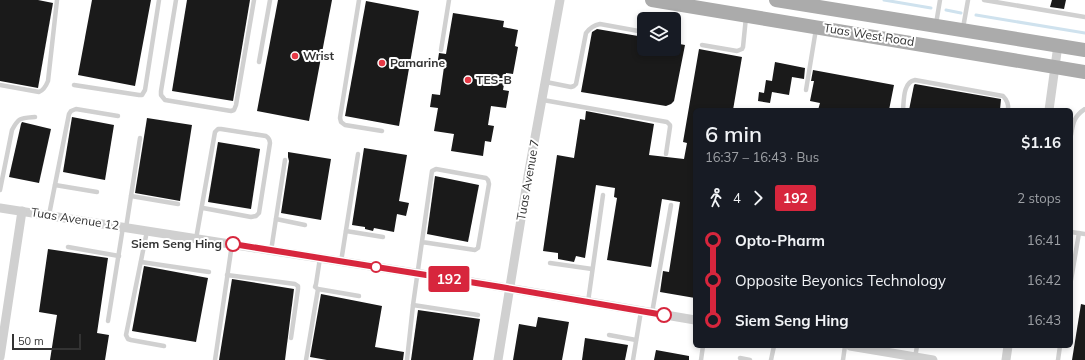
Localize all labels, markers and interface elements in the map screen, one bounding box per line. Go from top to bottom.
map controls [637,12,681,56]
button: layers [637,12,681,56]
street label: Tuas West Road [823,20,915,49]
place label: Wrist [303,48,335,63]
marker: Wrist [290,51,300,61]
place label: Pamarine [390,55,445,70]
marker: Pamarine [377,58,387,68]
place label: TES-B [476,72,512,87]
marker: TES-B [463,75,473,85]
text: 6 min [705,120,762,148]
text: $1.16 [1021,133,1061,152]
street label: Tuas Avenue 7 [513,138,542,221]
text: 16:37 – 16:43 · Bus [705,149,819,165]
icon: walk [705,187,727,209]
icon: forward [747,187,769,209]
text: 192 [783,189,808,207]
text: 4 [733,190,741,206]
text: 2 stops [1017,190,1061,206]
street label: Tuas Avenue 12 [30,204,120,233]
text: Opto-Pharm [735,231,825,250]
text: 16:41 [1027,232,1061,248]
place label: Siem Seng Hing [131,236,222,251]
marker: Siem Seng Hing [225,236,241,252]
unlabelled marker [370,261,382,273]
line badge: 192 [426,266,472,292]
text: 192 [436,270,462,288]
text: Opposite Beyonics Technology [735,271,946,290]
text: 16:42 [1027,272,1061,288]
unlabelled marker [656,307,672,323]
text: Siem Seng Hing [735,311,849,330]
text: 16:43 [1027,312,1061,328]
scale bar [12,332,81,351]
text: 50 m [18,334,44,348]

